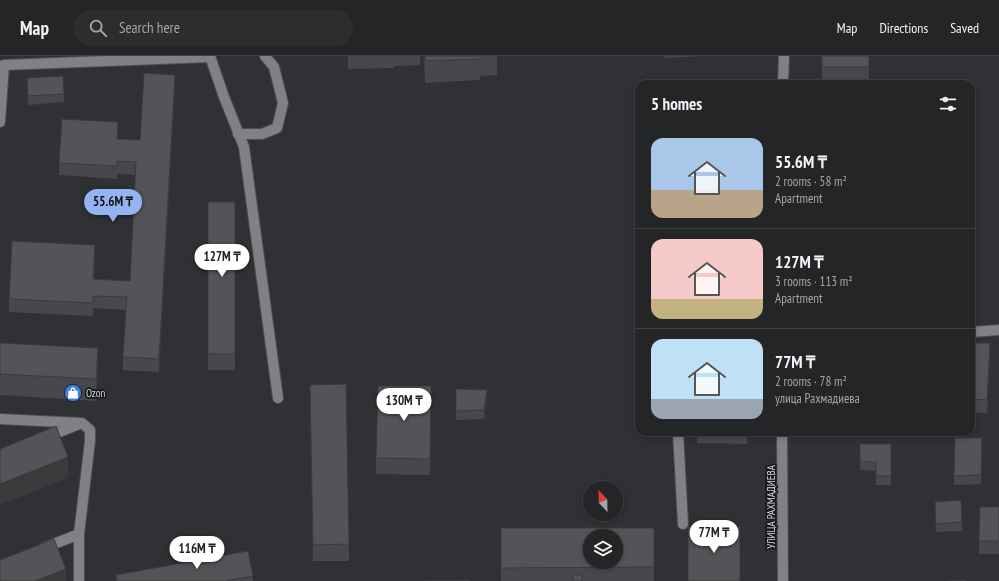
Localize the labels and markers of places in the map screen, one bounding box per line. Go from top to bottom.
pin: 55.6M ₸ [76,189,150,223]
pin: 127M ₸ [189,244,255,278]
shop icon: Ozon [63,383,83,403]
place label: Ozon [86,386,105,400]
pin: 130M ₸ [371,388,437,422]
pin: 77M ₸ [686,520,742,554]
pin: 116M ₸ [164,536,230,570]

